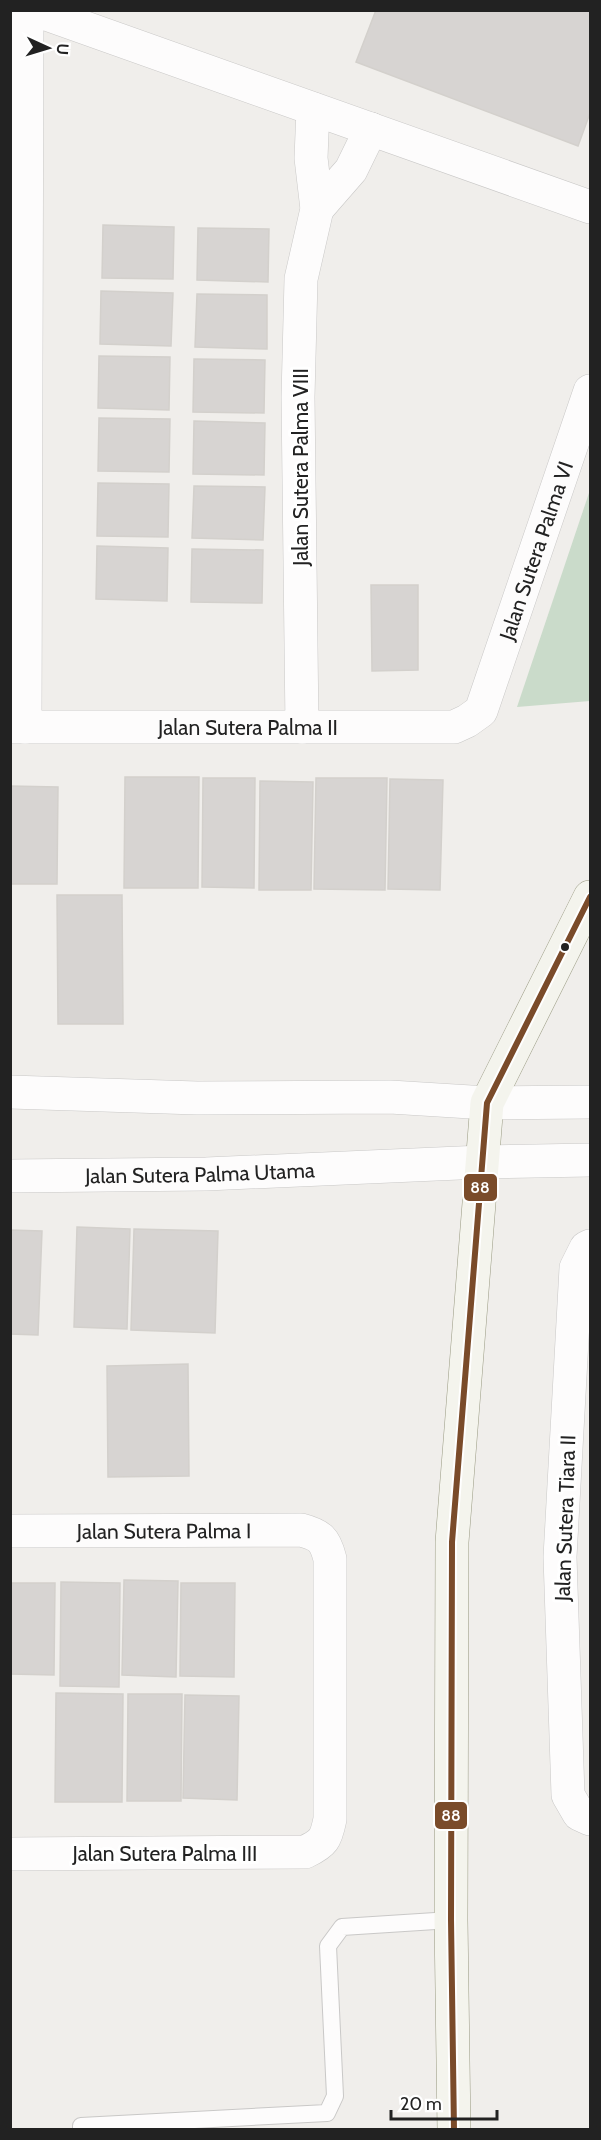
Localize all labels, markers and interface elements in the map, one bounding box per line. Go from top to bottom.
north arrow [18,18,78,78]
text: U [53,43,72,55]
street label: Jalan Sutera Palma VIII [288,368,313,567]
street label: Jalan Sutera Palma VI [493,458,578,644]
street label: Jalan Sutera Palma II [157,715,338,740]
unlabelled marker [559,941,571,953]
street label: Jalan Sutera Palma Utama [84,1157,315,1188]
line badge: 88 [463,1173,498,1202]
text: 88 [470,1178,490,1197]
street label: Jalan Sutera Tiara II [550,1434,580,1603]
street label: Jalan Sutera Palma I [76,1518,251,1543]
line badge: 88 [434,1801,468,1830]
text: 88 [441,1806,461,1825]
street label: Jalan Sutera Palma III [72,1841,257,1866]
scale bar [391,2083,498,2121]
text: 20 m [400,2093,442,2115]

